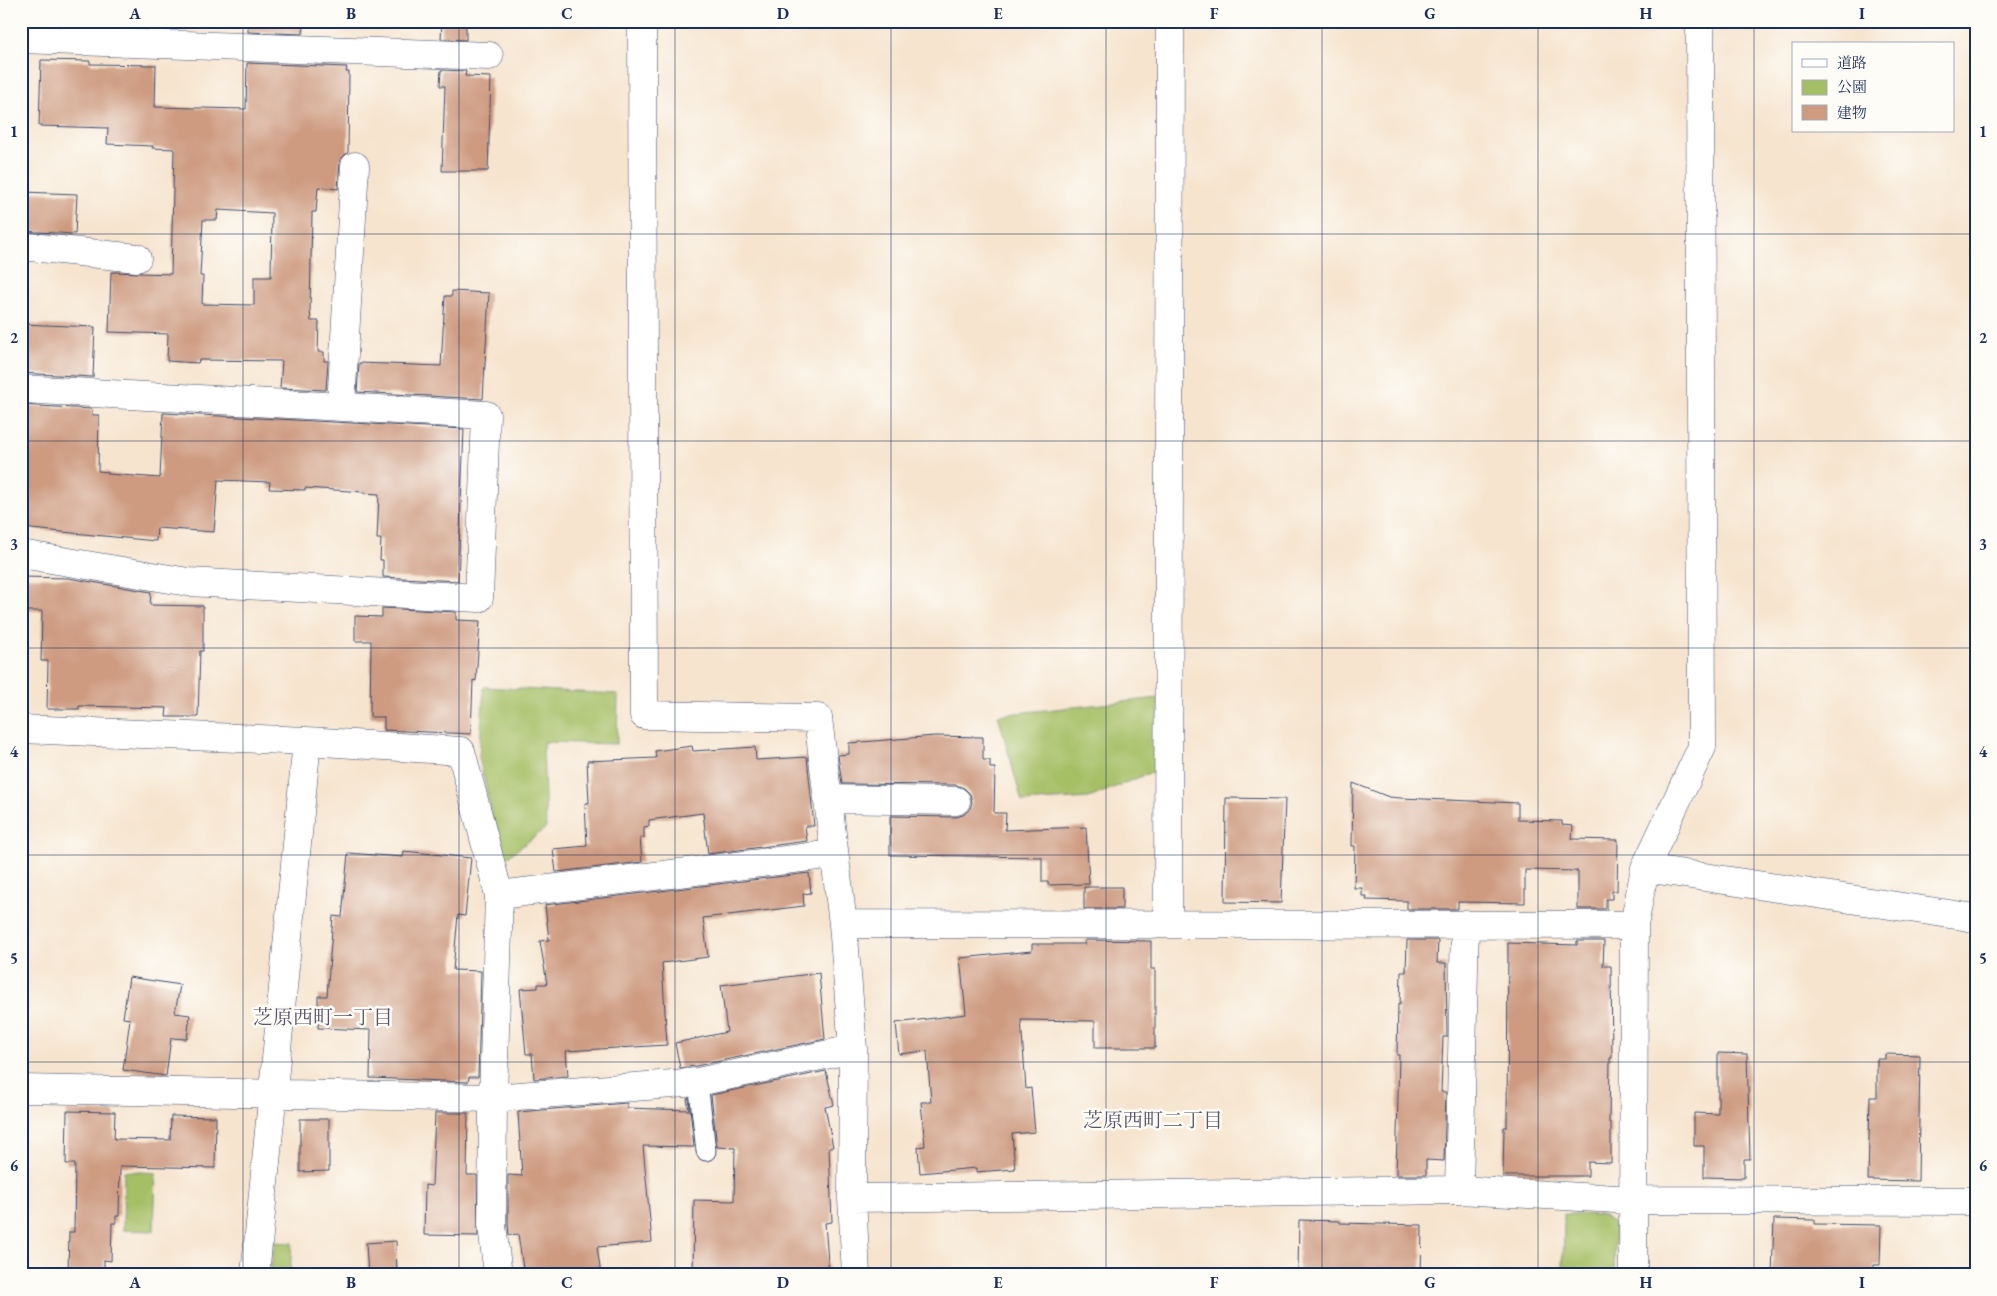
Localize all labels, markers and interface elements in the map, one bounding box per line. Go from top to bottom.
text: A [128,3,141,24]
text: B [346,3,356,24]
text: C [561,3,573,24]
text: D [777,3,789,24]
text: E [993,3,1003,24]
text: F [1210,3,1219,24]
text: G [1424,3,1436,24]
text: H [1640,3,1653,24]
text: I [1859,3,1865,24]
legend [1792,42,1954,132]
text: 道路 [1837,53,1867,72]
text: 公園 [1837,77,1867,96]
text: 建物 [1837,103,1867,122]
text: 1 [10,121,18,142]
text: 1 [1979,121,1987,142]
text: 2 [10,327,19,348]
text: 2 [1979,327,1988,348]
text: 3 [10,534,18,555]
text: 3 [1979,534,1987,555]
text: 4 [10,741,19,762]
text: 4 [1979,741,1988,762]
text: 5 [10,948,18,969]
text: 5 [1979,948,1987,969]
district label: 芝原西町一丁目 [253,1004,393,1030]
district label: 芝原西町二丁目 [1083,1107,1223,1133]
text: 6 [10,1155,19,1176]
text: 6 [1979,1155,1988,1176]
text: A [128,1272,141,1293]
text: B [346,1272,356,1293]
text: C [561,1272,573,1293]
text: D [777,1272,789,1293]
text: E [993,1272,1003,1293]
text: F [1210,1272,1219,1293]
text: G [1424,1272,1436,1293]
text: H [1640,1272,1653,1293]
text: I [1859,1272,1865,1293]

